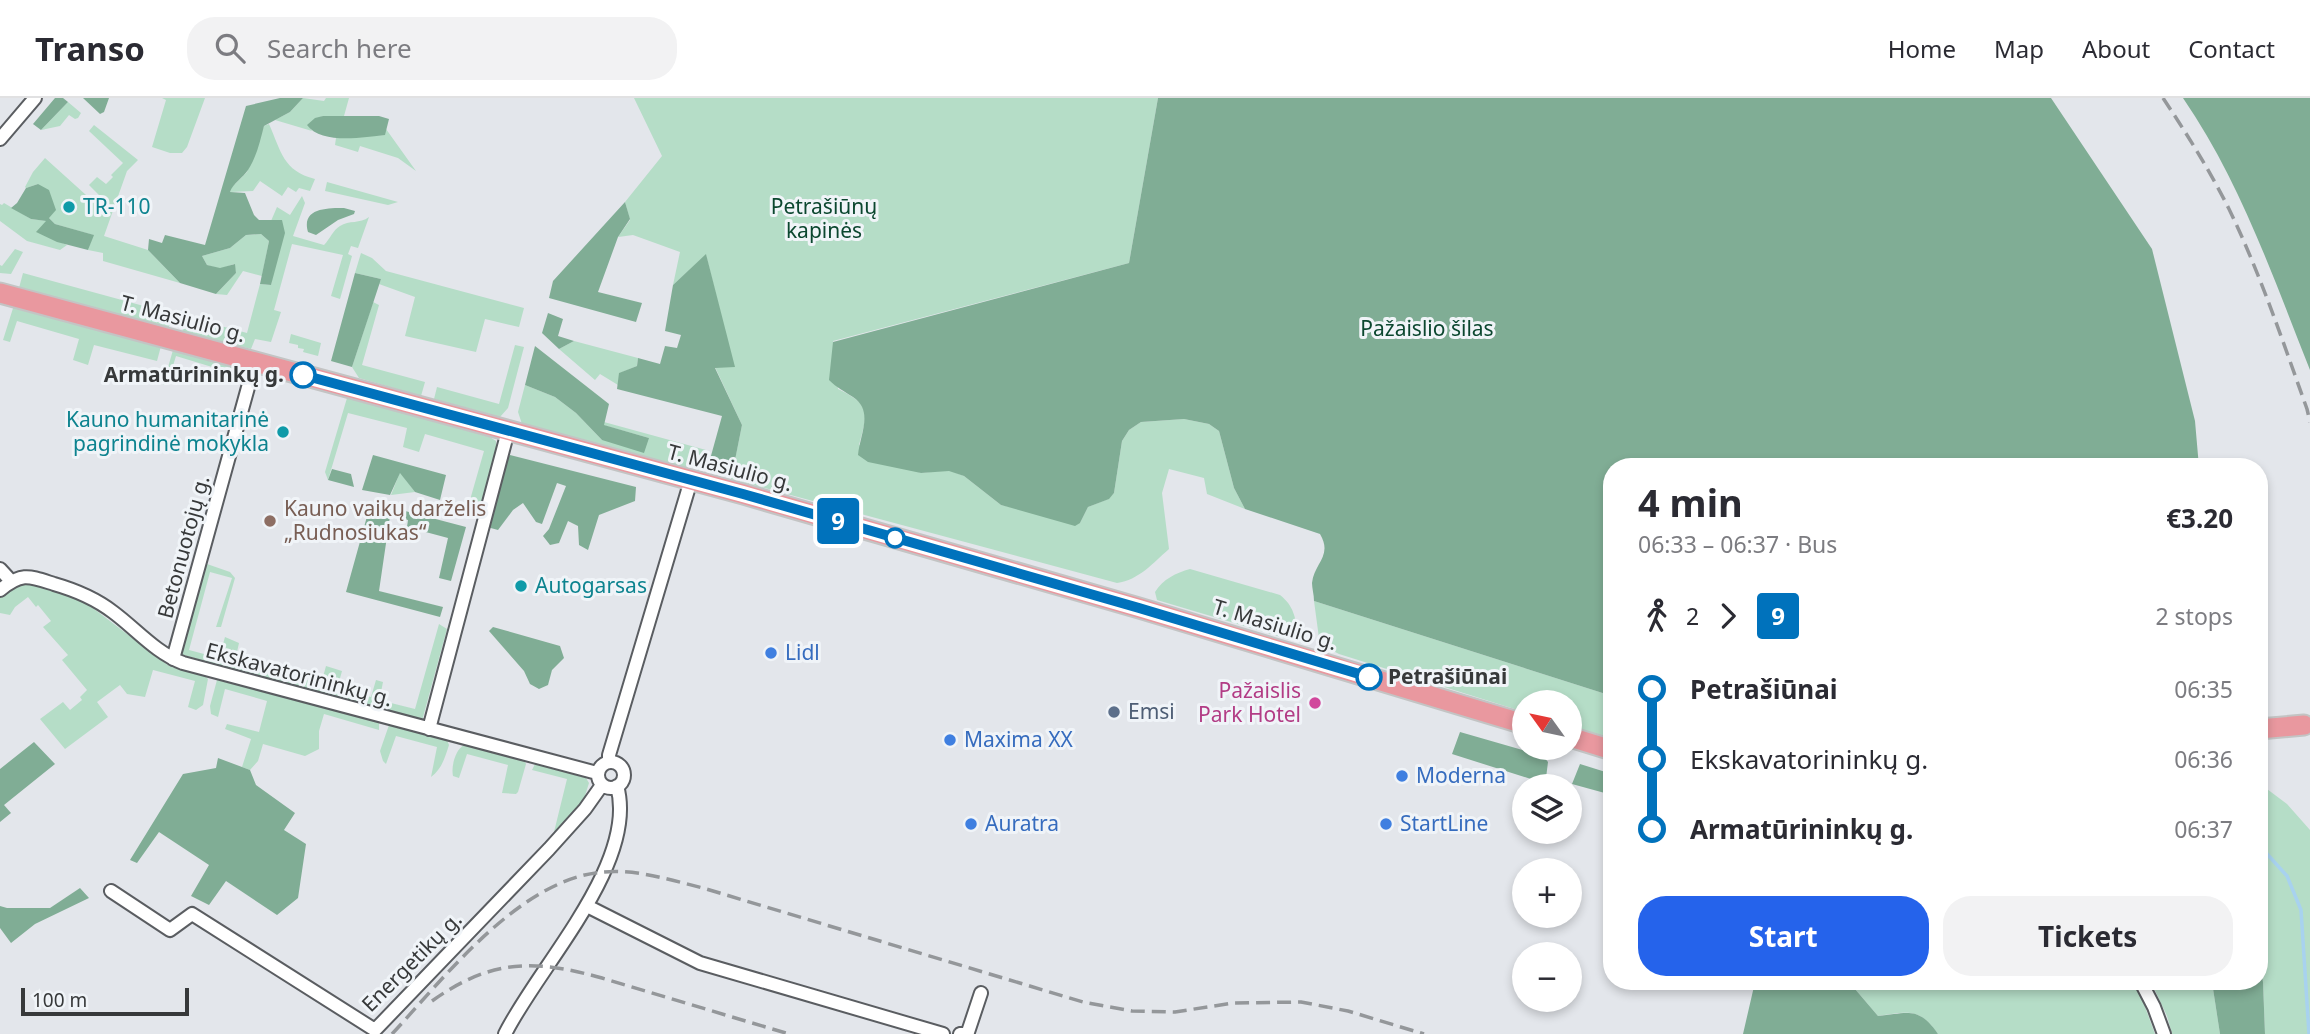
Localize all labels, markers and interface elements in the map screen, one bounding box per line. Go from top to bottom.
search box [187,17,677,80]
text: Transo [35,26,145,71]
icon: search [211,29,249,67]
text: Search here [267,30,412,66]
text: Home [1888,32,1956,65]
text: Map [1994,32,2044,65]
text: About [2082,32,2150,65]
text: Contact [2188,32,2275,65]
place label: TR-110 [83,192,151,220]
park label: Petrašiūnų kapinės [771,192,877,244]
marker: TR-110 [61,199,77,215]
street label: T. Masiulio g. [118,288,249,348]
park label: Pažaislio šilas [1360,314,1494,342]
place label: Armatūrininkų g. [104,360,284,388]
marker: Armatūrininkų g. [290,362,316,388]
place label: Kauno humanitarinė pagrindinė mokykla [66,405,269,457]
marker: Kauno humanitarinė pagrindinė mokykla [275,424,291,440]
street label: T. Masiulio g. [665,437,796,497]
street label: Betonuotojų g. [150,472,216,621]
text: 4 min [1638,476,1743,528]
place label: Kauno vaikų darželis „Rudnosiukas“ [284,494,486,546]
line badge: 9 [815,498,861,544]
text: €3.20 [2166,500,2233,536]
text: 9 [831,504,845,537]
marker: Kauno vaikų darželis „Rudnosiukas“ [262,513,278,529]
unlabelled marker [885,528,905,548]
text: 06:33 – 06:37 · Bus [1638,528,1837,560]
place label: Autogarsas [535,571,647,599]
marker: Autogarsas [513,578,529,594]
street label: T. Masiulio g. [1210,592,1341,656]
icon: walk [1638,597,1676,635]
icon: forward [1709,597,1747,635]
text: 9 [1771,599,1785,632]
text: 2 [1686,600,1699,632]
text: 2 stops [2155,600,2233,632]
street label: Ekskavatorininkų g. [203,636,396,712]
place label: Lidl [785,638,820,666]
marker: Lidl [763,645,779,661]
place label: Petrašiūnai [1388,662,1507,690]
marker: Petrašiūnai [1356,664,1382,690]
text: Petrašiūnai [1690,671,1838,707]
text: 06:35 [2174,673,2233,705]
place label: Pažaislis Park Hotel [1198,676,1301,728]
north arrow [1512,690,1582,760]
map controls [1512,690,1582,1012]
marker: Pažaislis Park Hotel [1307,695,1323,711]
place label: Emsi [1128,697,1175,725]
marker: Emsi [1106,704,1122,720]
place label: Maxima XX [964,725,1074,753]
marker: Maxima XX [942,732,958,748]
text: Ekskavatorininkų g. [1690,741,1928,777]
text: 06:36 [2174,743,2233,775]
place label: Moderna [1416,761,1506,789]
marker: Moderna [1394,768,1410,784]
button: layers [1512,774,1582,844]
place label: Auratra [985,809,1059,837]
place label: StartLine [1400,809,1488,837]
text: Armatūrininkų g. [1690,811,1913,847]
text: 06:37 [2174,813,2233,845]
marker: Auratra [963,816,979,832]
marker: StartLine [1378,816,1394,832]
button: + [1512,858,1582,928]
button: Start [1638,896,1929,976]
button: Tickets [1943,896,2233,976]
street label: Energetikų g. [355,905,467,1017]
button: − [1512,942,1582,1012]
scale bar [21,985,189,1017]
text: 100 m [32,987,87,1013]

